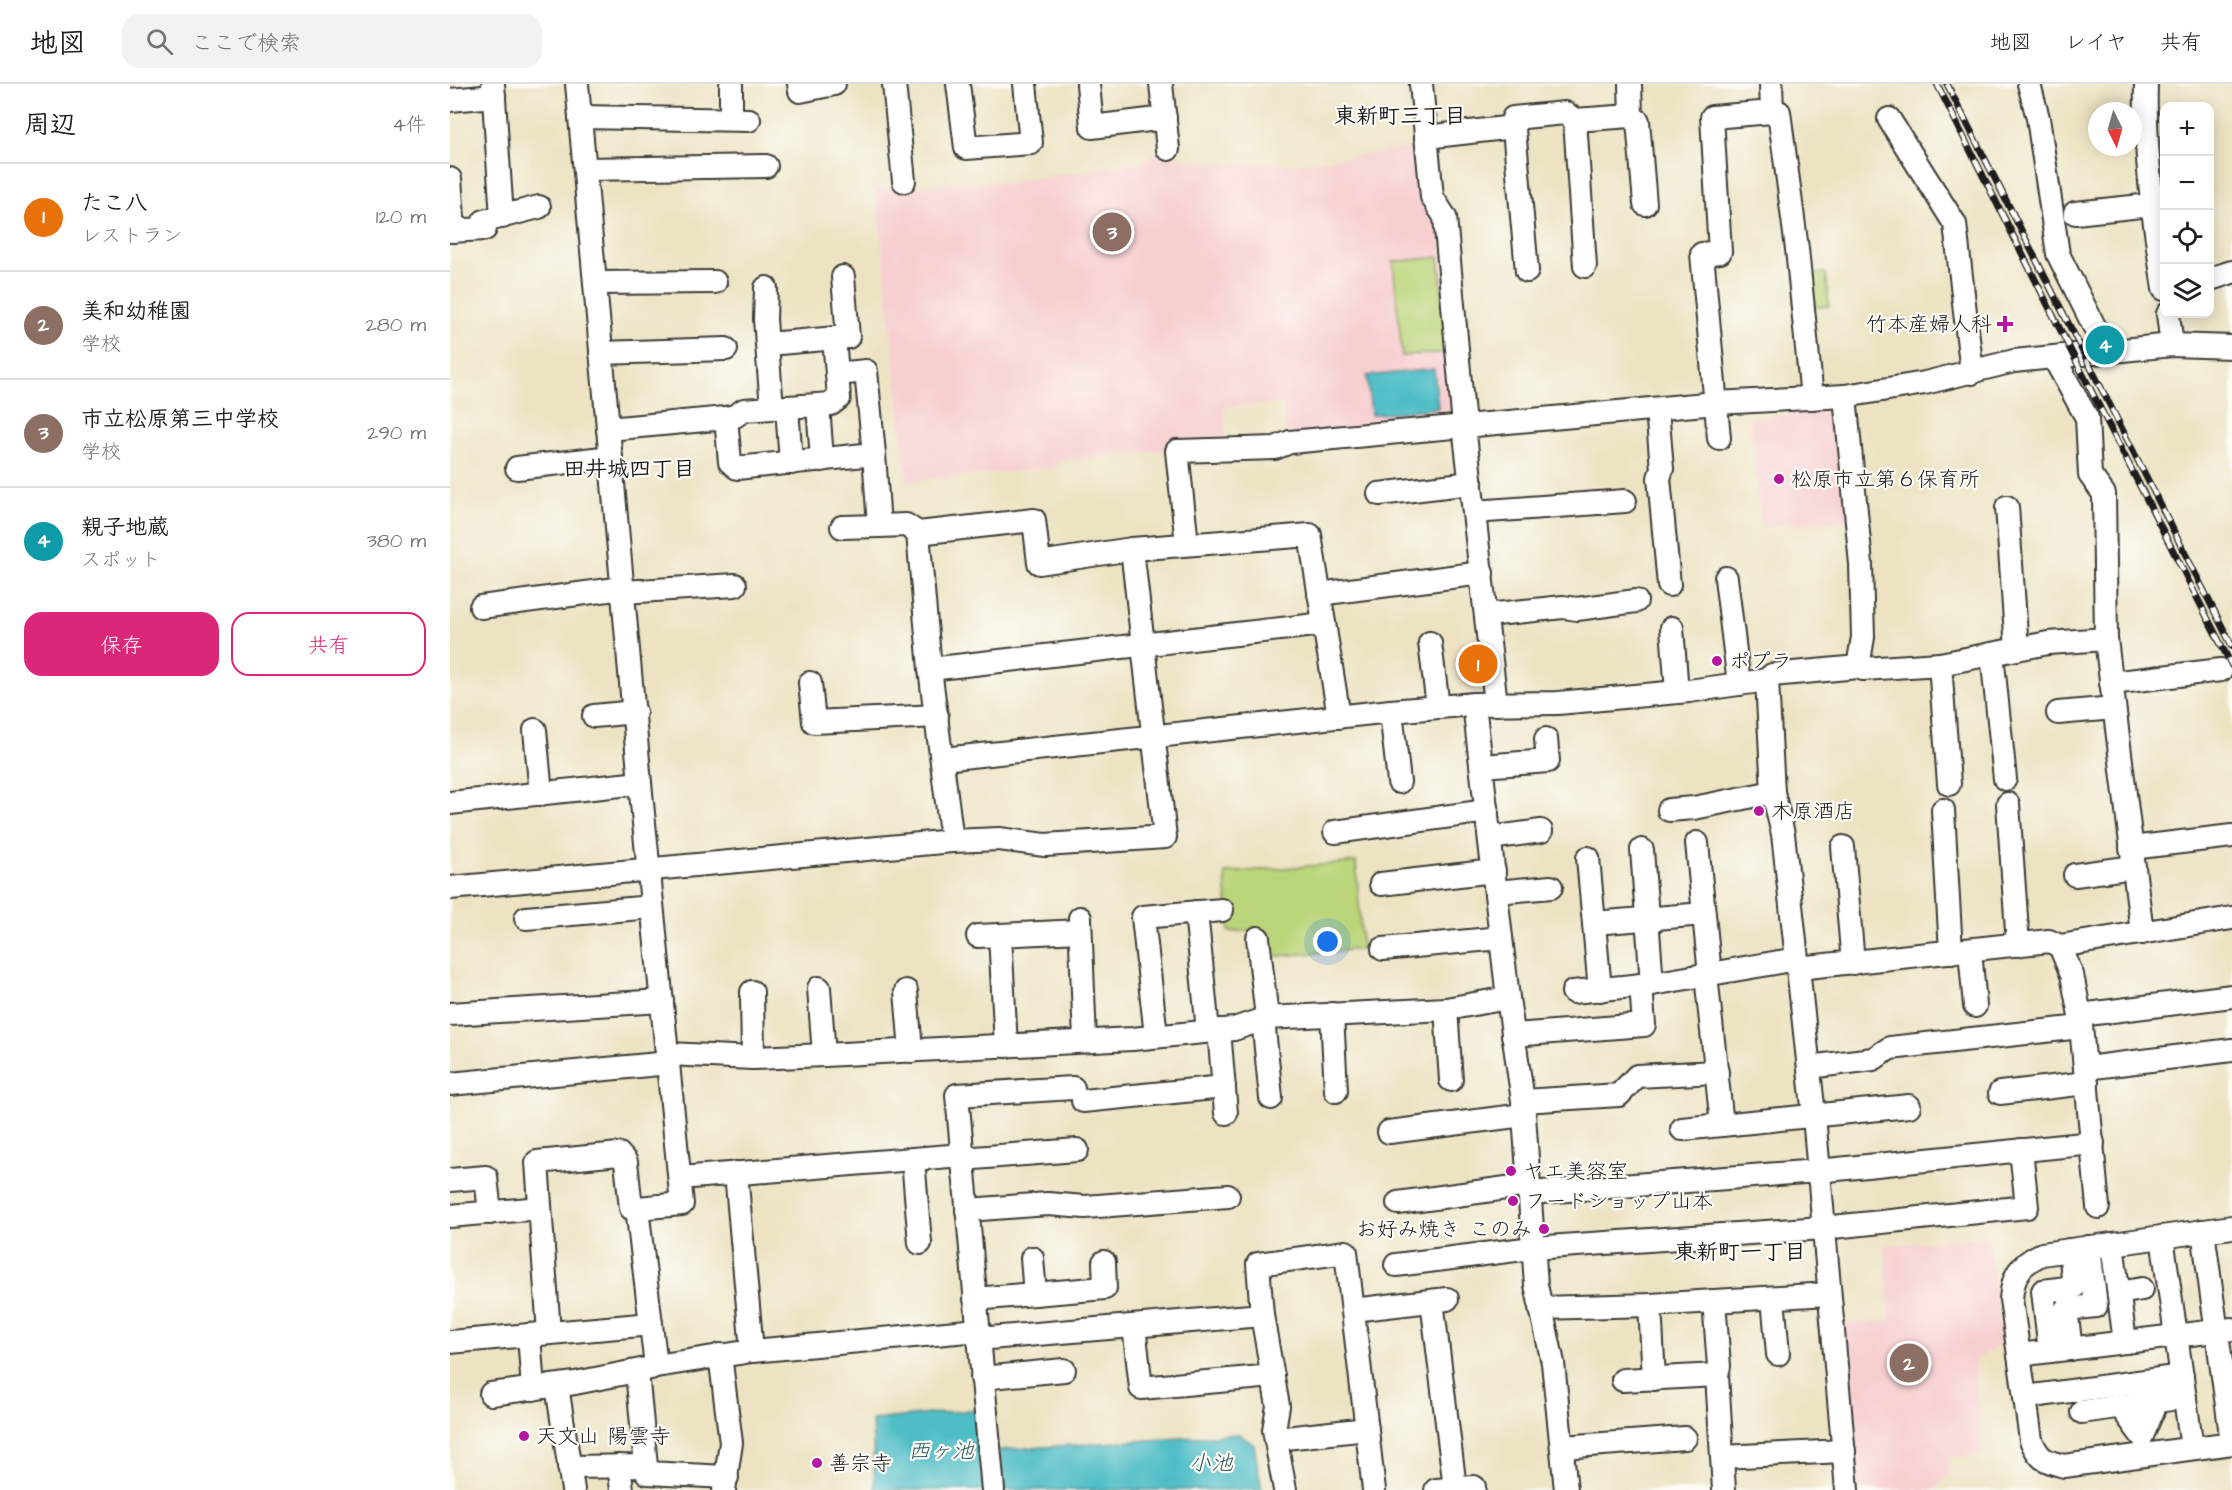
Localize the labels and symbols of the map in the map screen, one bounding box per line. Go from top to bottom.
district label: 東新町三丁目 [1334,101,1466,132]
north arrow [2088,102,2142,156]
pin: 3 [1092,210,1132,254]
place label: 竹本産婦人科 [1866,310,1992,339]
marker: 竹本産婦人科 [1996,315,2014,333]
pin: 4 [2086,322,2124,368]
district label: 田井城四丁目 [563,454,695,485]
place label: 松原市立第６保育所 [1791,465,1980,494]
marker: 松原市立第６保育所 [1772,472,1786,486]
pin: 1 [1458,642,1498,686]
place label: ポプラ [1729,647,1792,676]
marker: ポプラ [1710,654,1724,668]
place label: 木原酒店 [1771,797,1855,826]
marker: 木原酒店 [1752,804,1766,818]
your location [1313,927,1342,956]
place label: ヤエ美容室 [1523,1157,1628,1186]
marker: ヤエ美容室 [1504,1164,1518,1178]
place label: フードショップ山本 [1525,1187,1713,1216]
marker: フードショップ山本 [1506,1194,1520,1208]
place label: お好み焼き このみ [1356,1215,1532,1244]
marker: お好み焼き このみ [1537,1222,1551,1236]
district label: 東新町一丁目 [1674,1237,1806,1268]
pin: 2 [1890,1340,1928,1386]
place label: 天文山 陽雲寺 [536,1422,670,1451]
marker: 天文山 陽雲寺 [517,1429,531,1443]
water label: 西ヶ池 [908,1436,975,1467]
water label: 小池 [1189,1448,1234,1479]
place label: 善宗寺 [829,1449,892,1478]
marker: 善宗寺 [810,1456,824,1470]

